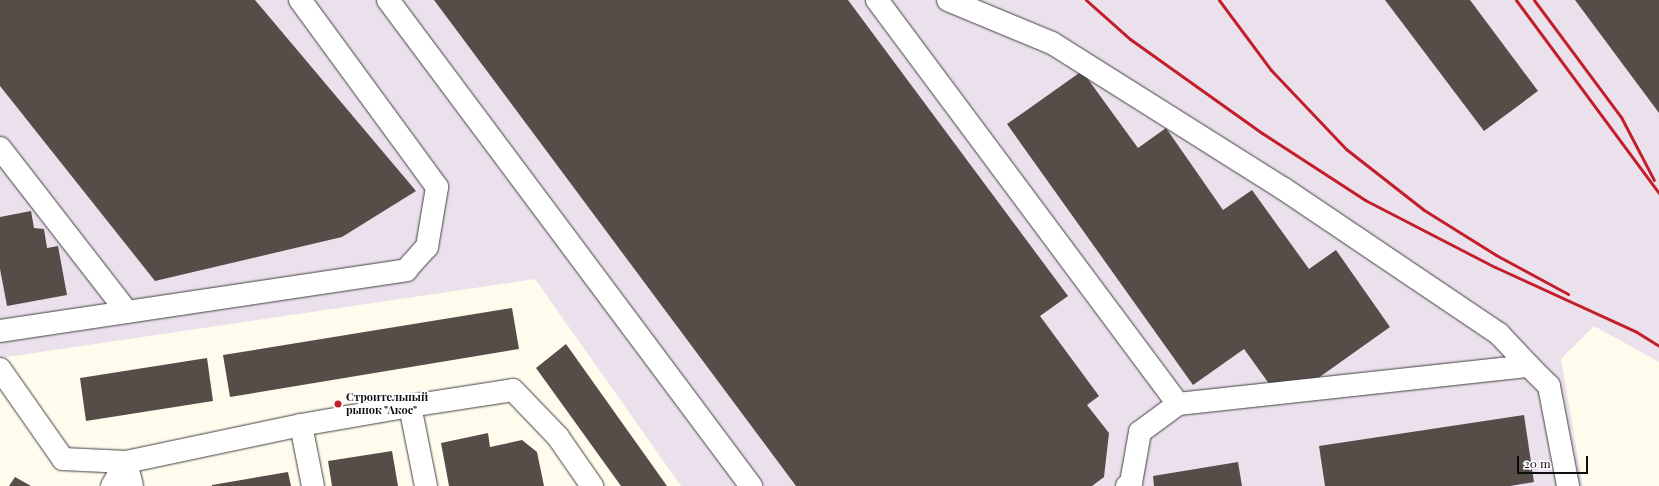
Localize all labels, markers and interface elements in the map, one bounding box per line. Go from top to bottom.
place label: Строительный рынок "Акос" [346,391,428,417]
marker: Строительный рынок "Акос" [333,399,343,409]
scale bar [1519,448,1590,474]
text: 20 m [1524,455,1551,471]

